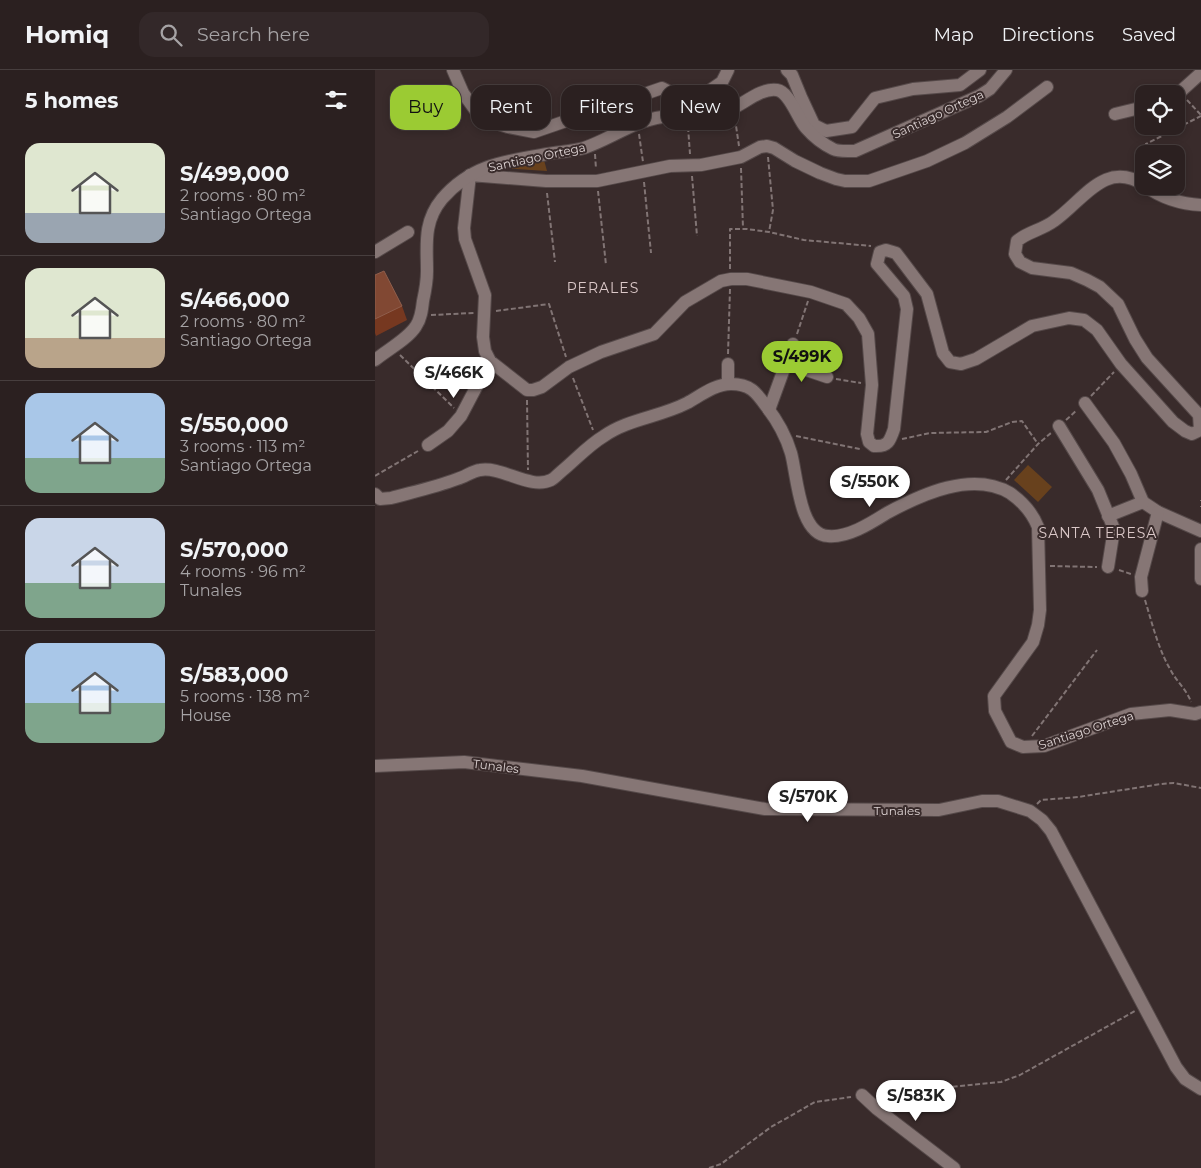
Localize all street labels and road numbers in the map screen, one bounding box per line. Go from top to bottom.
street label: Santiago Ortega [890,86,986,142]
street label: Santiago Ortega [487,139,587,175]
street label: Santiago Ortega [1037,708,1135,752]
street label: Tunales [472,756,520,776]
street label: Tunales [874,803,920,818]

